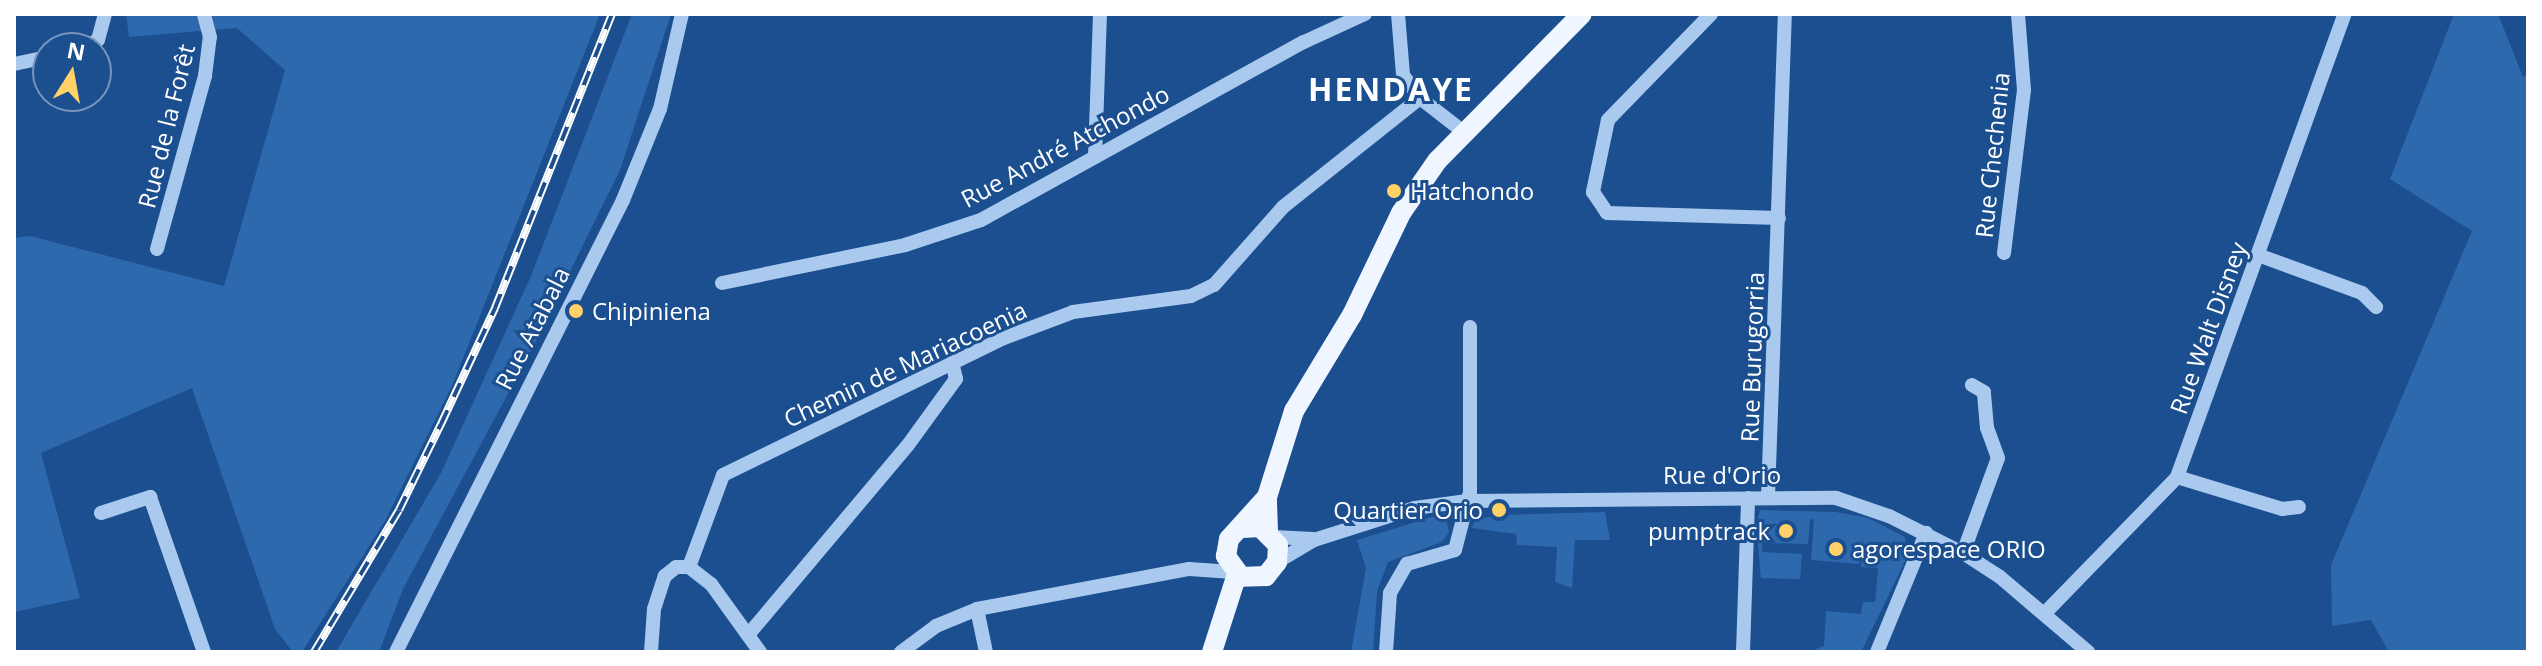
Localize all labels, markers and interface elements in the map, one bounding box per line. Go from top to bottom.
north arrow [32,32,112,112]
text: N [65,34,88,67]
street label: Rue de la Forêt [132,41,200,211]
district label: HENDAYE [1308,70,1474,108]
street label: Rue Chechenia [1969,71,2015,239]
street label: Rue André Atchondo [956,79,1174,213]
place label: Hatchondo [1410,177,1534,205]
marker: Hatchondo [1385,182,1403,200]
street label: Rue Walt Disney [2164,238,2252,418]
street label: Rue Atabala [489,262,575,394]
street label: Rue Burugorria [1735,271,1769,443]
street label: Chemin de Mariacoenia [779,295,1031,433]
place label: Chipiniena [592,297,711,325]
marker: Chipiniena [567,302,585,320]
street label: Rue d'Orio [1663,461,1781,489]
place label: Quartier Orio [1333,496,1483,524]
marker: Quartier Orio [1490,501,1508,519]
place label: pumptrack [1648,517,1770,545]
marker: pumptrack [1777,522,1795,540]
place label: agorespace ORIO [1852,535,2046,563]
marker: agorespace ORIO [1827,540,1845,558]

